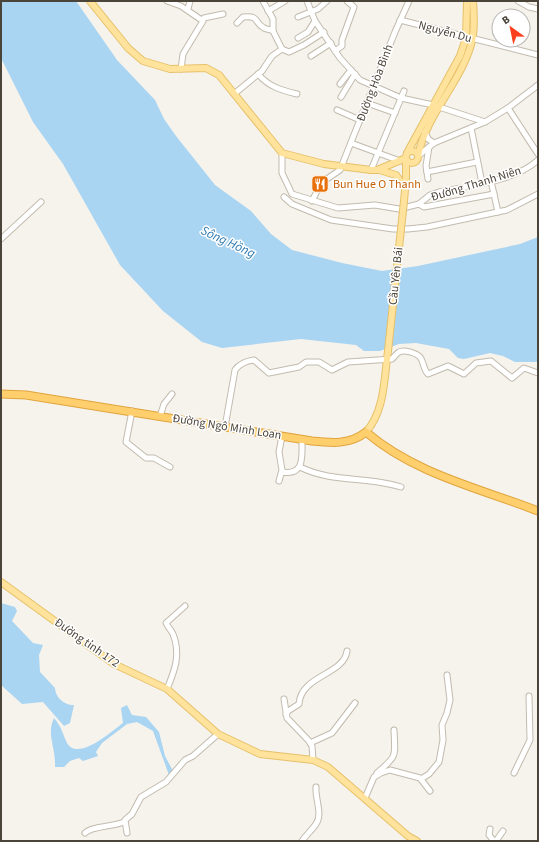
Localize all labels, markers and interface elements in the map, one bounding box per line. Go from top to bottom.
north arrow [491,8,531,48]
text: B [499,12,513,28]
street label: Nguyễn Du [416,17,474,47]
street label: Đường Hòa Bình [352,42,398,124]
street label: Đường Thanh Niên [429,162,523,206]
restaurant icon: Bun Hue O Thanh [310,174,330,194]
place label: Bun Hue O Thanh [333,176,421,193]
water label: Sông Hồng [198,222,258,262]
street label: Cầu Yên Bái [385,246,407,306]
street label: Đường Ngô Minh Loan [171,410,283,444]
street label: Đường tỉnh 172 [51,614,123,672]

